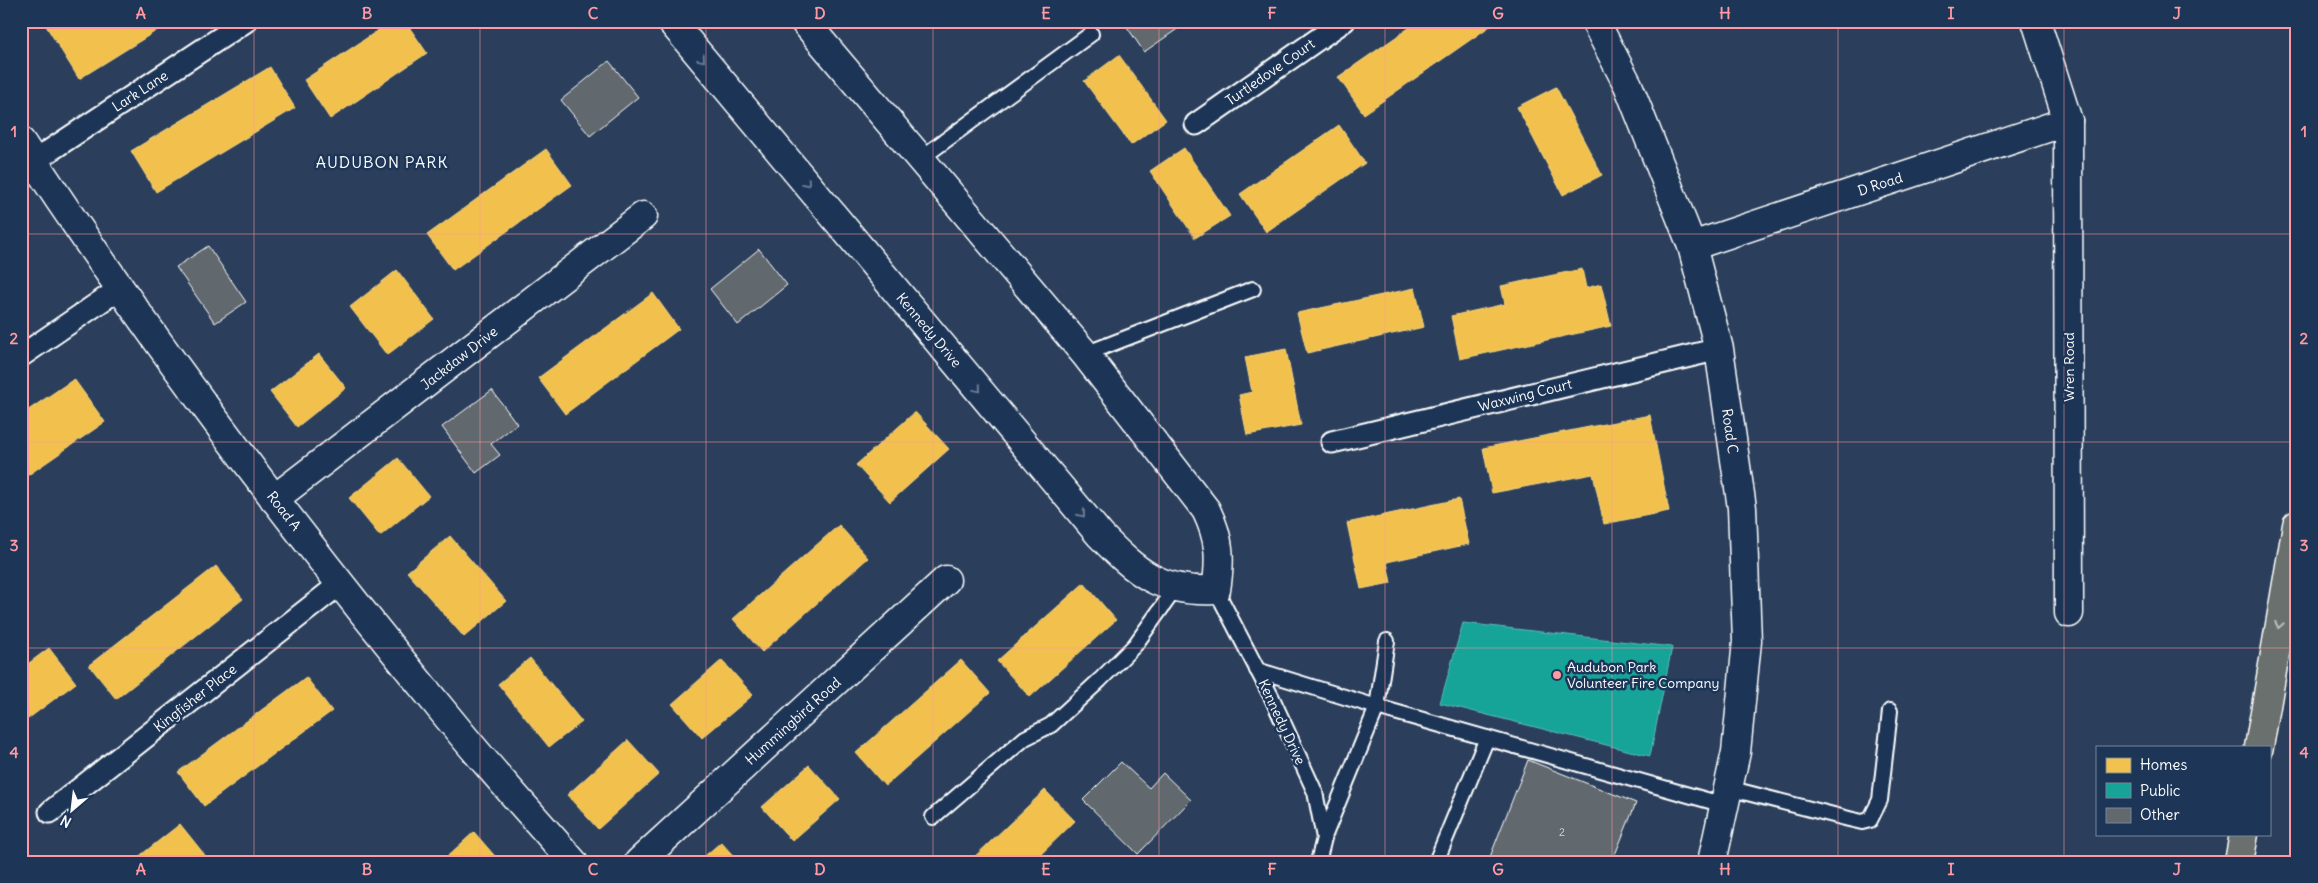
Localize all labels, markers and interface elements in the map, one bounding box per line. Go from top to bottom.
text: A [136,3,146,23]
text: B [362,3,373,23]
text: C [588,3,599,23]
text: D [814,3,826,23]
text: E [1041,3,1051,23]
text: F [1267,3,1277,23]
text: G [1492,3,1504,23]
text: H [1719,3,1731,23]
text: I [1948,3,1955,23]
text: J [2173,3,2182,23]
street label: Turtledove Court [1222,34,1318,109]
one-way arrow [697,53,706,62]
street label: Lark Lane [109,66,171,116]
text: 1 [11,121,17,141]
text: 1 [2301,121,2307,141]
district label: AUDUBON PARK [316,152,448,172]
street label: D Road [1855,168,1905,200]
one-way arrow [801,178,810,187]
street label: Kennedy Drive [892,289,966,371]
street label: Jackdaw Drive [417,322,501,394]
text: 2 [10,328,19,348]
text: 2 [2300,328,2309,348]
street label: Wren Road [2060,332,2078,402]
street label: Waxwing Court [1476,375,1574,415]
one-way arrow [973,383,982,392]
street label: Road C [1718,407,1742,455]
street label: Road A [263,488,305,534]
one-way arrow [1077,508,1086,517]
text: 3 [9,535,19,555]
text: 3 [2299,535,2309,555]
one-way arrow [2275,620,2285,629]
place label: Audubon Park Volunteer Fire Company [1567,658,1719,692]
street label: Kingfisher Place [150,660,240,736]
marker: Audubon Park Volunteer Fire Company [1551,669,1563,681]
street label: Hummingbird Road [741,673,845,769]
street label: Kennedy Drive [1254,676,1310,768]
text: 4 [9,742,19,762]
text: 4 [2299,742,2309,762]
legend [2096,746,2270,836]
text: Homes [2140,755,2187,774]
text: Public [2140,781,2181,800]
north arrow [48,786,98,836]
text: Other [2140,805,2180,824]
text: N [57,811,74,832]
house number: 2 [1559,825,1565,839]
text: A [136,859,146,879]
text: B [362,859,373,879]
text: C [588,859,599,879]
text: D [814,859,826,879]
text: E [1041,859,1051,879]
text: F [1267,859,1277,879]
text: G [1492,859,1504,879]
text: H [1719,859,1731,879]
text: I [1948,859,1955,879]
text: J [2173,859,2182,879]

